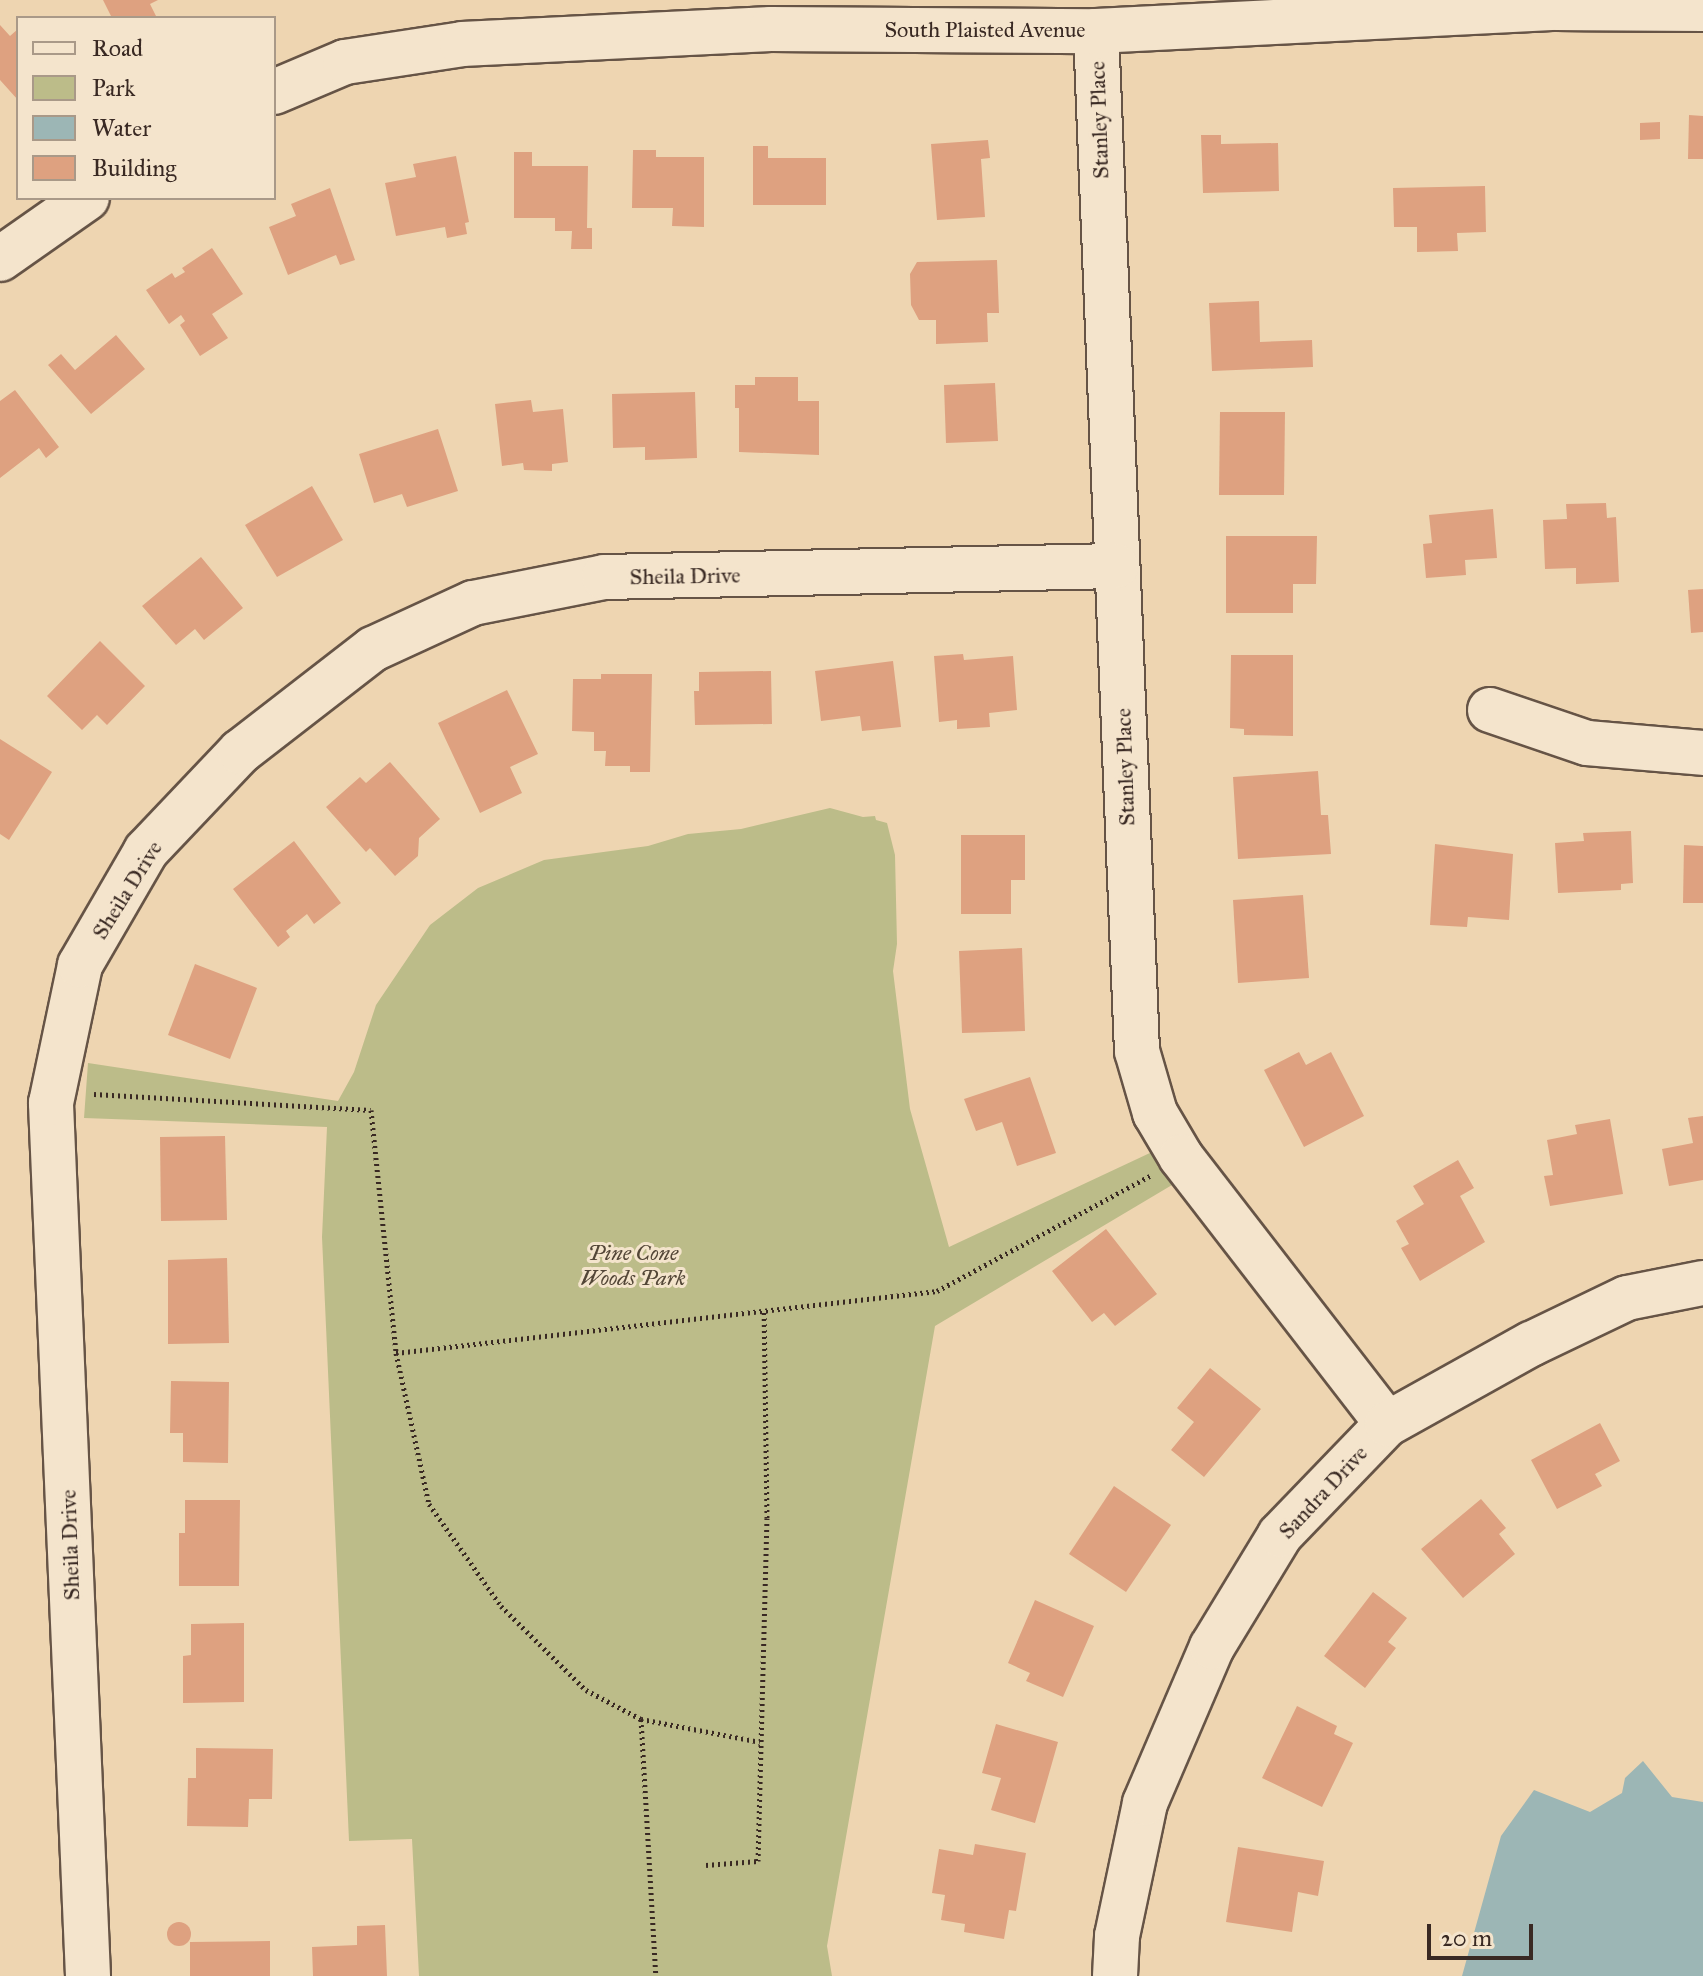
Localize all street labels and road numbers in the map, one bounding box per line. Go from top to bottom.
street label: South Plaisted Avenue [884,17,1086,43]
street label: Stanley Place [1084,61,1114,179]
street label: Sheila Drive [629,562,741,590]
street label: Stanley Place [1110,708,1140,826]
street label: Sheila Drive [86,836,168,944]
street label: Sandra Drive [1273,1440,1373,1544]
street label: Sheila Drive [55,1489,85,1601]

